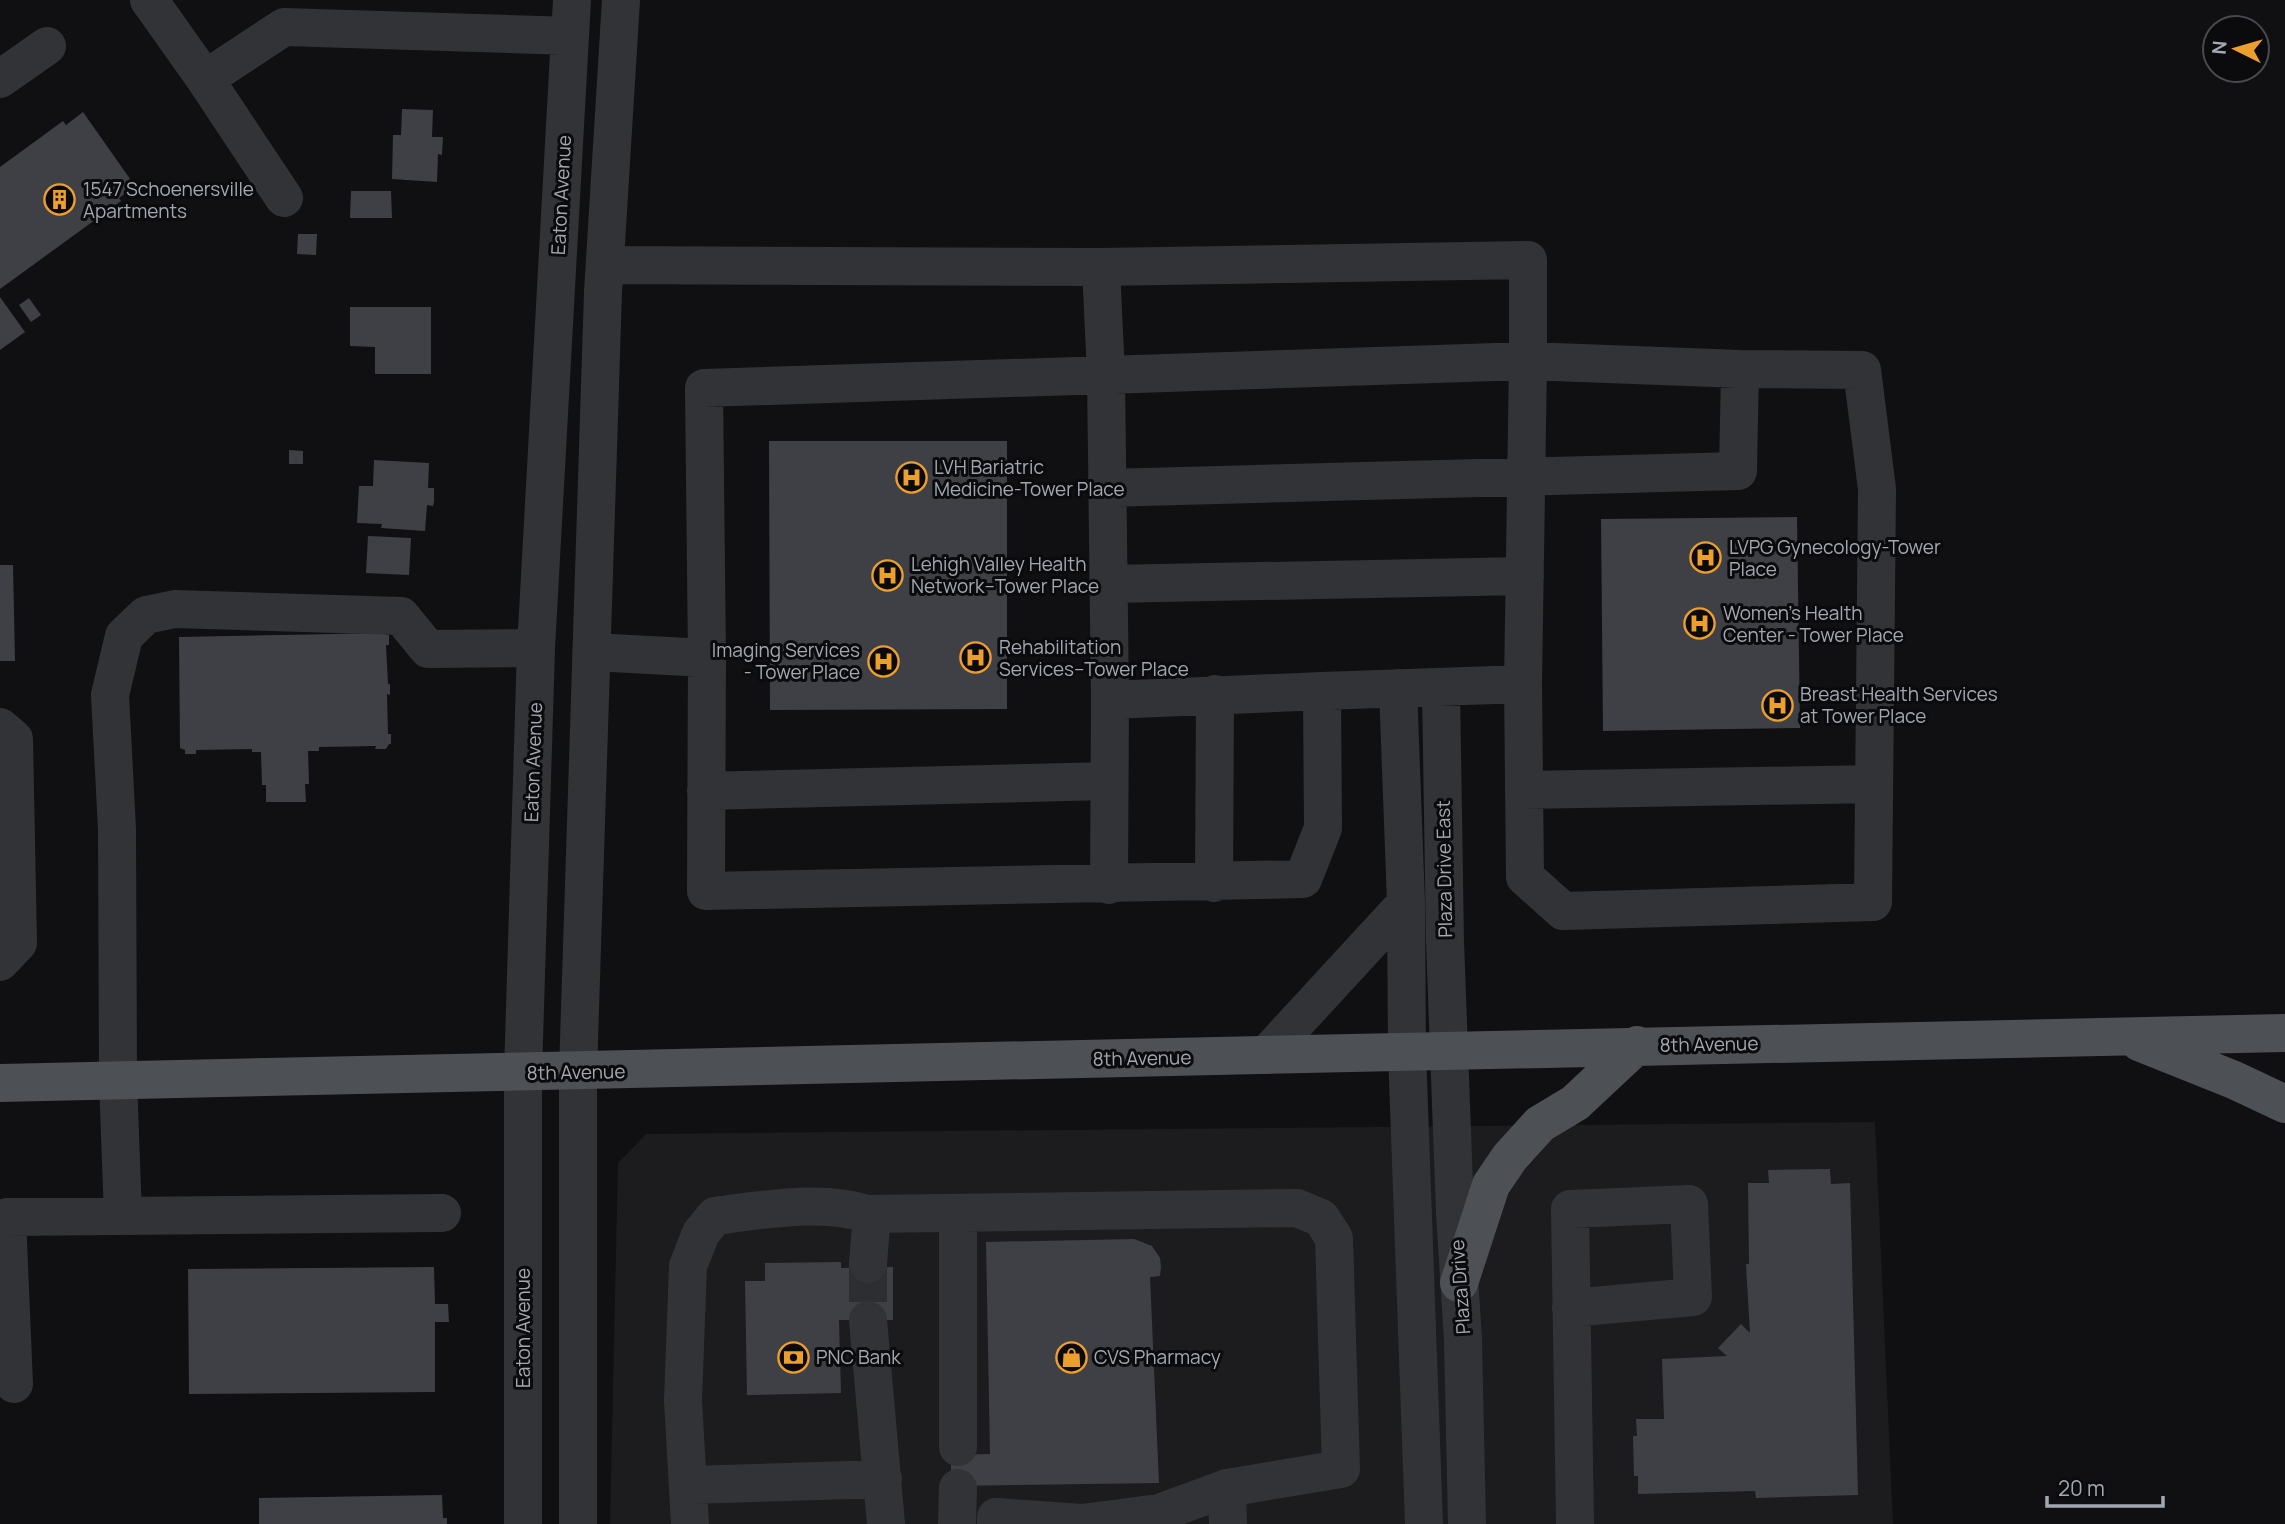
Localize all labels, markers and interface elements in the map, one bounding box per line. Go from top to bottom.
north arrow [2201,14,2271,84]
text: N [2206,40,2233,55]
street label: Eaton Avenue [545,134,577,256]
place label: 1547 Schoenersville Apartments [83,176,254,224]
building icon: 1547 Schoenersville Apartments [43,183,77,217]
place label: LVH Bariatric Medicine-Tower Place [934,454,1125,502]
hospital icon: LVH Bariatric Medicine-Tower Place [894,461,928,495]
place label: LVPG Gynecology-Tower Place [1729,534,1941,582]
hospital icon: LVPG Gynecology-Tower Place [1689,541,1723,575]
place label: Lehigh Valley Health Network–Tower Place [911,551,1099,599]
hospital icon: Lehigh Valley Health Network–Tower Place [871,558,905,592]
place label: Women’s Health Center - Tower Place [1723,600,1904,648]
hospital icon: Women’s Health Center - Tower Place [1683,607,1717,641]
place label: Rehabilitation Services–Tower Place [999,634,1189,682]
place label: Imaging Services - Tower Place [712,637,860,685]
hospital icon: Rehabilitation Services–Tower Place [959,641,993,675]
hospital icon: Imaging Services - Tower Place [866,644,900,678]
place label: Breast Health Services at Tower Place [1800,681,1998,729]
hospital icon: Breast Health Services at Tower Place [1760,688,1794,722]
street label: Eaton Avenue [518,702,548,822]
street label: Plaza Drive East [1430,800,1458,938]
street label: 8th Avenue [1659,1030,1759,1058]
street label: 8th Avenue [1092,1044,1192,1072]
street label: 8th Avenue [526,1058,626,1086]
street label: Plaza Drive [1444,1239,1476,1335]
street label: Eaton Avenue [510,1268,536,1388]
bank icon: PNC Bank [776,1340,810,1374]
shop icon: CVS Pharmacy [1054,1340,1088,1374]
place label: PNC Bank [816,1344,901,1370]
place label: CVS Pharmacy [1094,1344,1221,1370]
scale bar [2047,1464,2162,1508]
text: 20 m [2058,1474,2105,1502]

